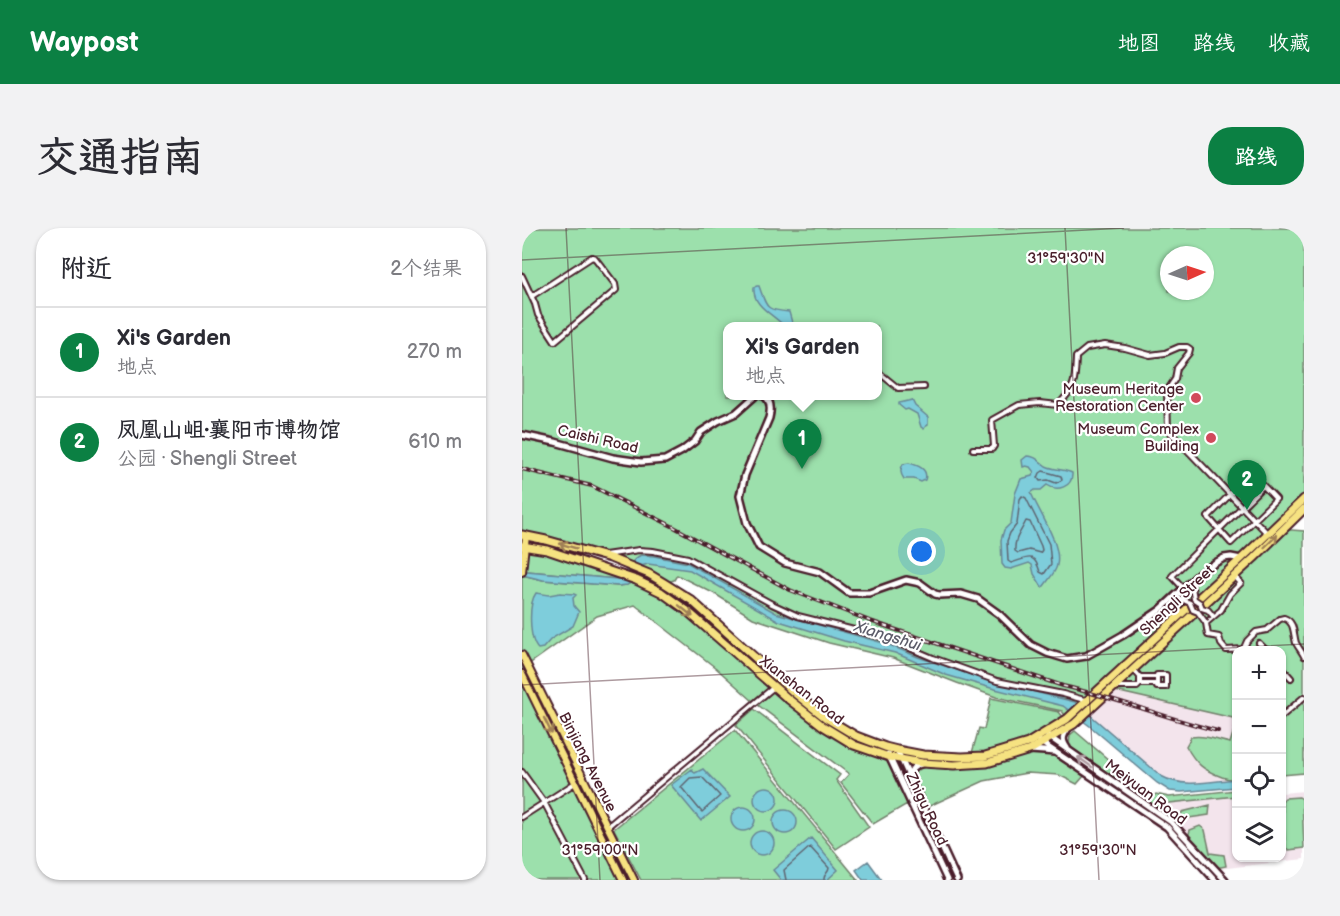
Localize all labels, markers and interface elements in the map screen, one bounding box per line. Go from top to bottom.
text: Waypost [30,26,139,59]
text: 地图 [1118,31,1160,56]
text: 路线 [1193,31,1235,56]
text: 收藏 [1268,31,1310,56]
button: 路线 [1208,127,1304,185]
text: 交通指南 [36,133,204,184]
north arrow [1160,246,1214,300]
text: 31°59'30"N [1027,249,1105,268]
text: 附近 [60,254,112,285]
text: 2个结果 [390,257,462,281]
popup [723,322,882,400]
text: Xi's Garden [117,325,231,352]
text: Xi's Garden [745,334,860,361]
text: 1 [75,340,84,364]
text: 270 m [407,340,462,364]
text: 地点 [117,355,157,379]
text: 地点 [745,364,785,388]
place label: Museum Heritage Restoration Center [1055,380,1185,416]
marker: Museum Heritage Restoration Center [1189,391,1203,405]
text: 凤凰山岨·襄阳市博物馆 [117,417,341,444]
pin: 1 [782,420,822,469]
place label: Museum Complex Building [1077,420,1199,456]
street label: Caishi Road [556,421,640,458]
text: 2 [74,430,85,454]
text: 610 m [408,430,462,454]
marker: Museum Complex Building [1204,431,1218,445]
text: 公园 · Shengli Street [117,447,297,471]
pin: 2 [1228,460,1266,510]
one-way arrow [1264,534,1279,548]
your location [907,537,936,566]
one-way arrow [559,540,578,551]
street label: Shengli Street [1136,561,1219,640]
one-way arrow [678,604,694,617]
water label: Xiangshui [851,617,925,656]
map controls [1232,646,1286,862]
button: + [1232,646,1286,700]
street label: Xianshan Road [755,651,848,729]
button: − [1232,700,1286,754]
street label: Binjiang Avenue [554,709,621,815]
one-way arrow [543,717,554,735]
button: locate [1232,754,1286,808]
street label: Meiyuan Road [1101,755,1190,829]
one-way arrow [1077,756,1093,768]
street label: Zhigu Road [901,769,952,849]
button: layers [1232,808,1286,862]
text: 31°59'00"N [561,841,639,860]
text: 31°59'30"N [1059,841,1137,860]

